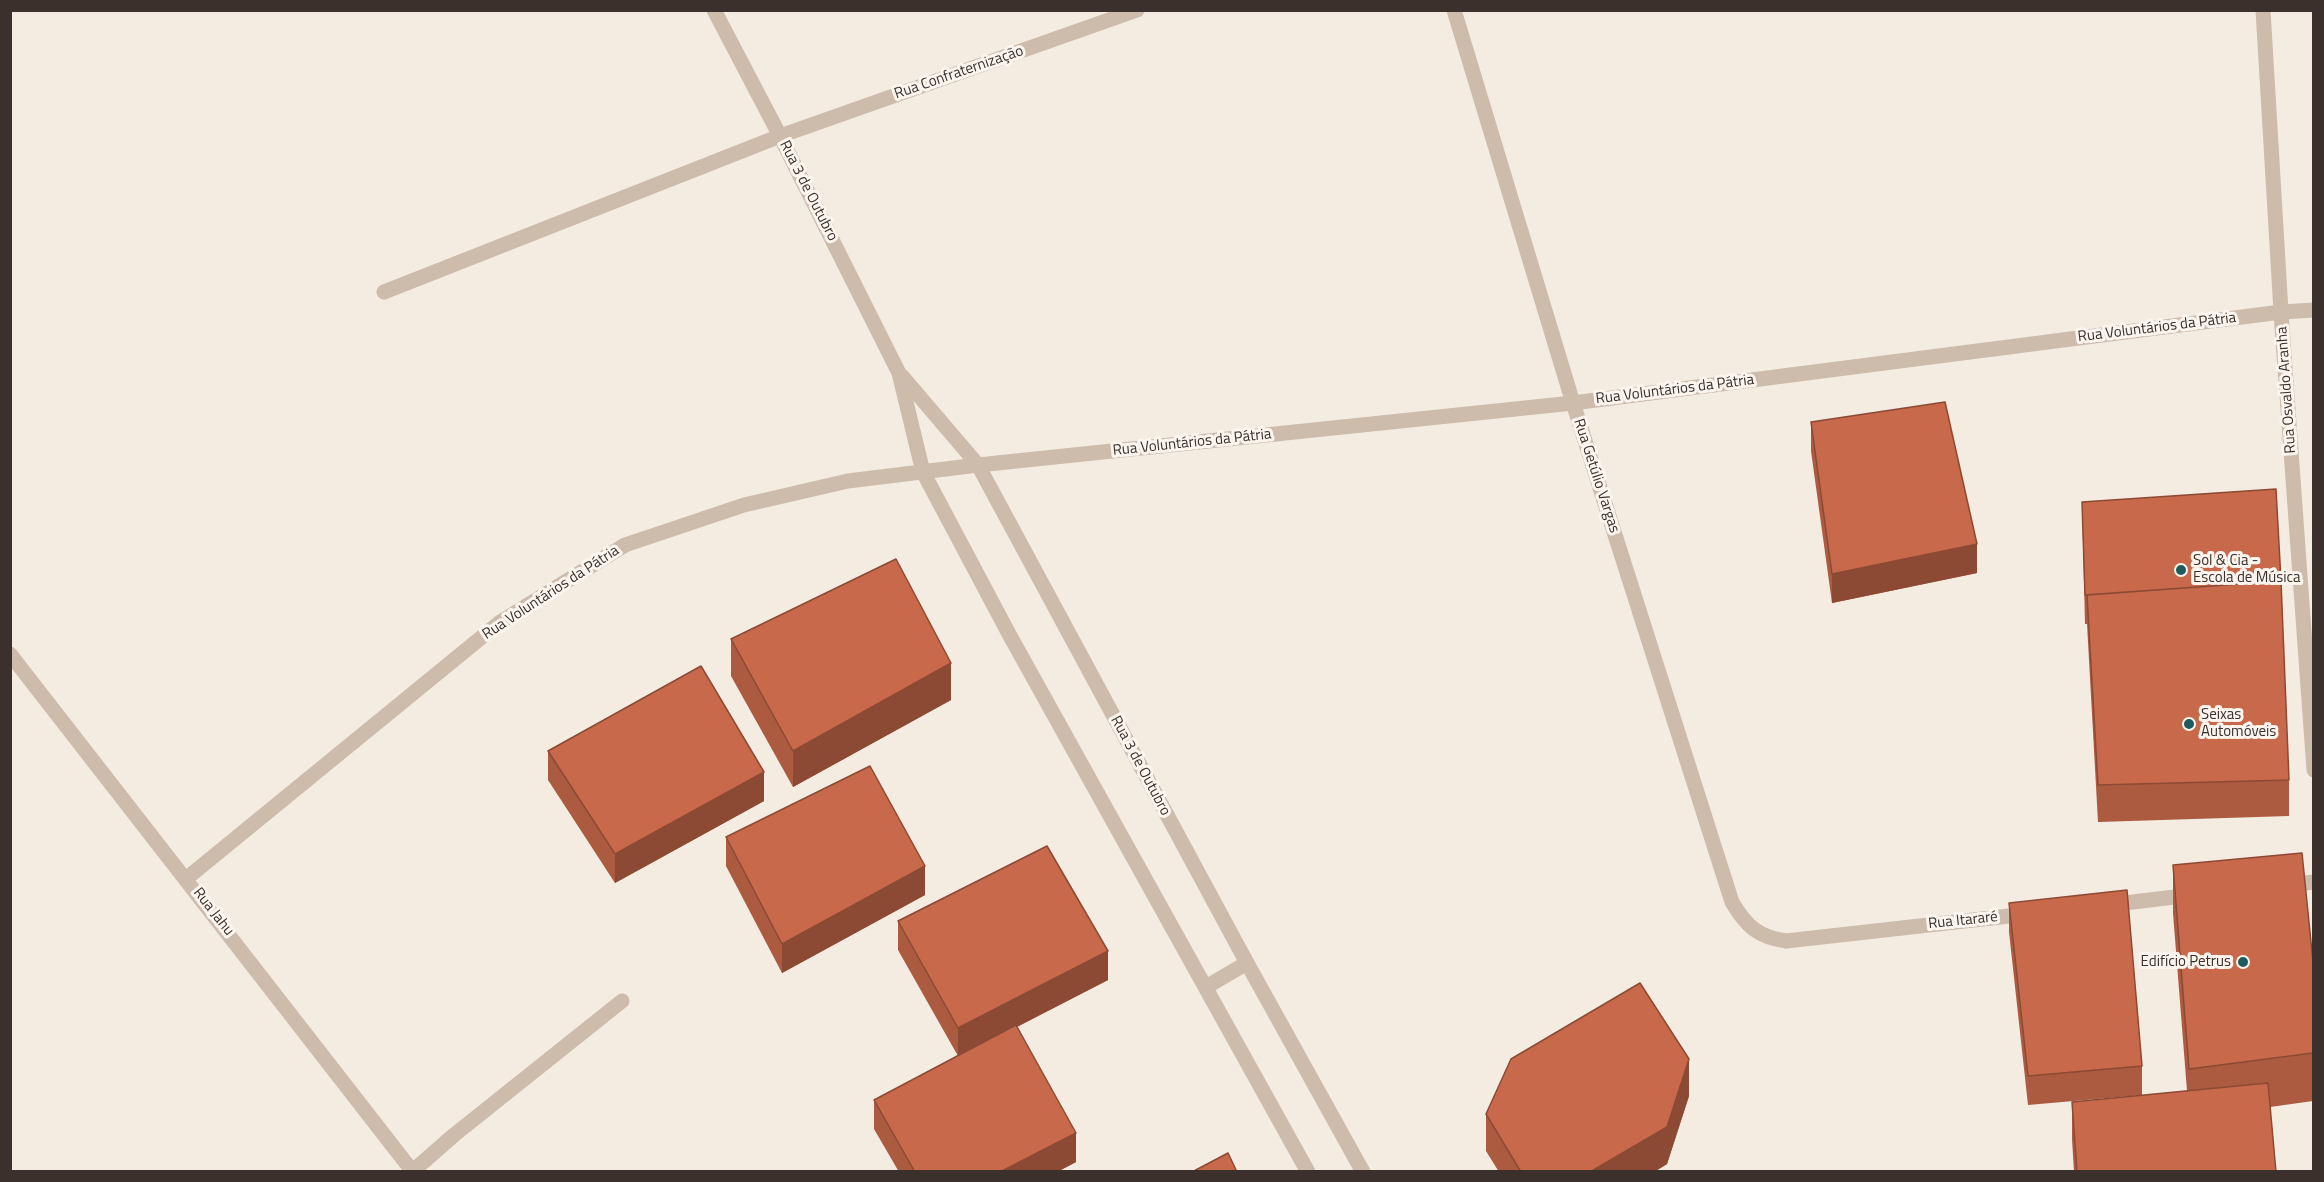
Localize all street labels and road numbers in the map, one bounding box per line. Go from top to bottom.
street label: Rua Confraternização [892,42,1026,104]
street label: Rua 3 de Outubro [775,138,841,244]
street label: Rua Voluntários da Pátria [2077,309,2237,347]
street label: Rua Osvaldo Aranha [2274,326,2300,454]
street label: Rua Voluntários da Pátria [1595,371,1755,409]
street label: Rua Getúlio Vargas [1569,417,1623,535]
street label: Rua Voluntários da Pátria [1112,426,1272,460]
street label: Rua Voluntários da Pátria [479,542,623,644]
street label: Rua 3 de Outubro [1106,713,1174,819]
street label: Rua Jahu [189,884,237,940]
street label: Rua Itararé [1927,908,1999,934]

